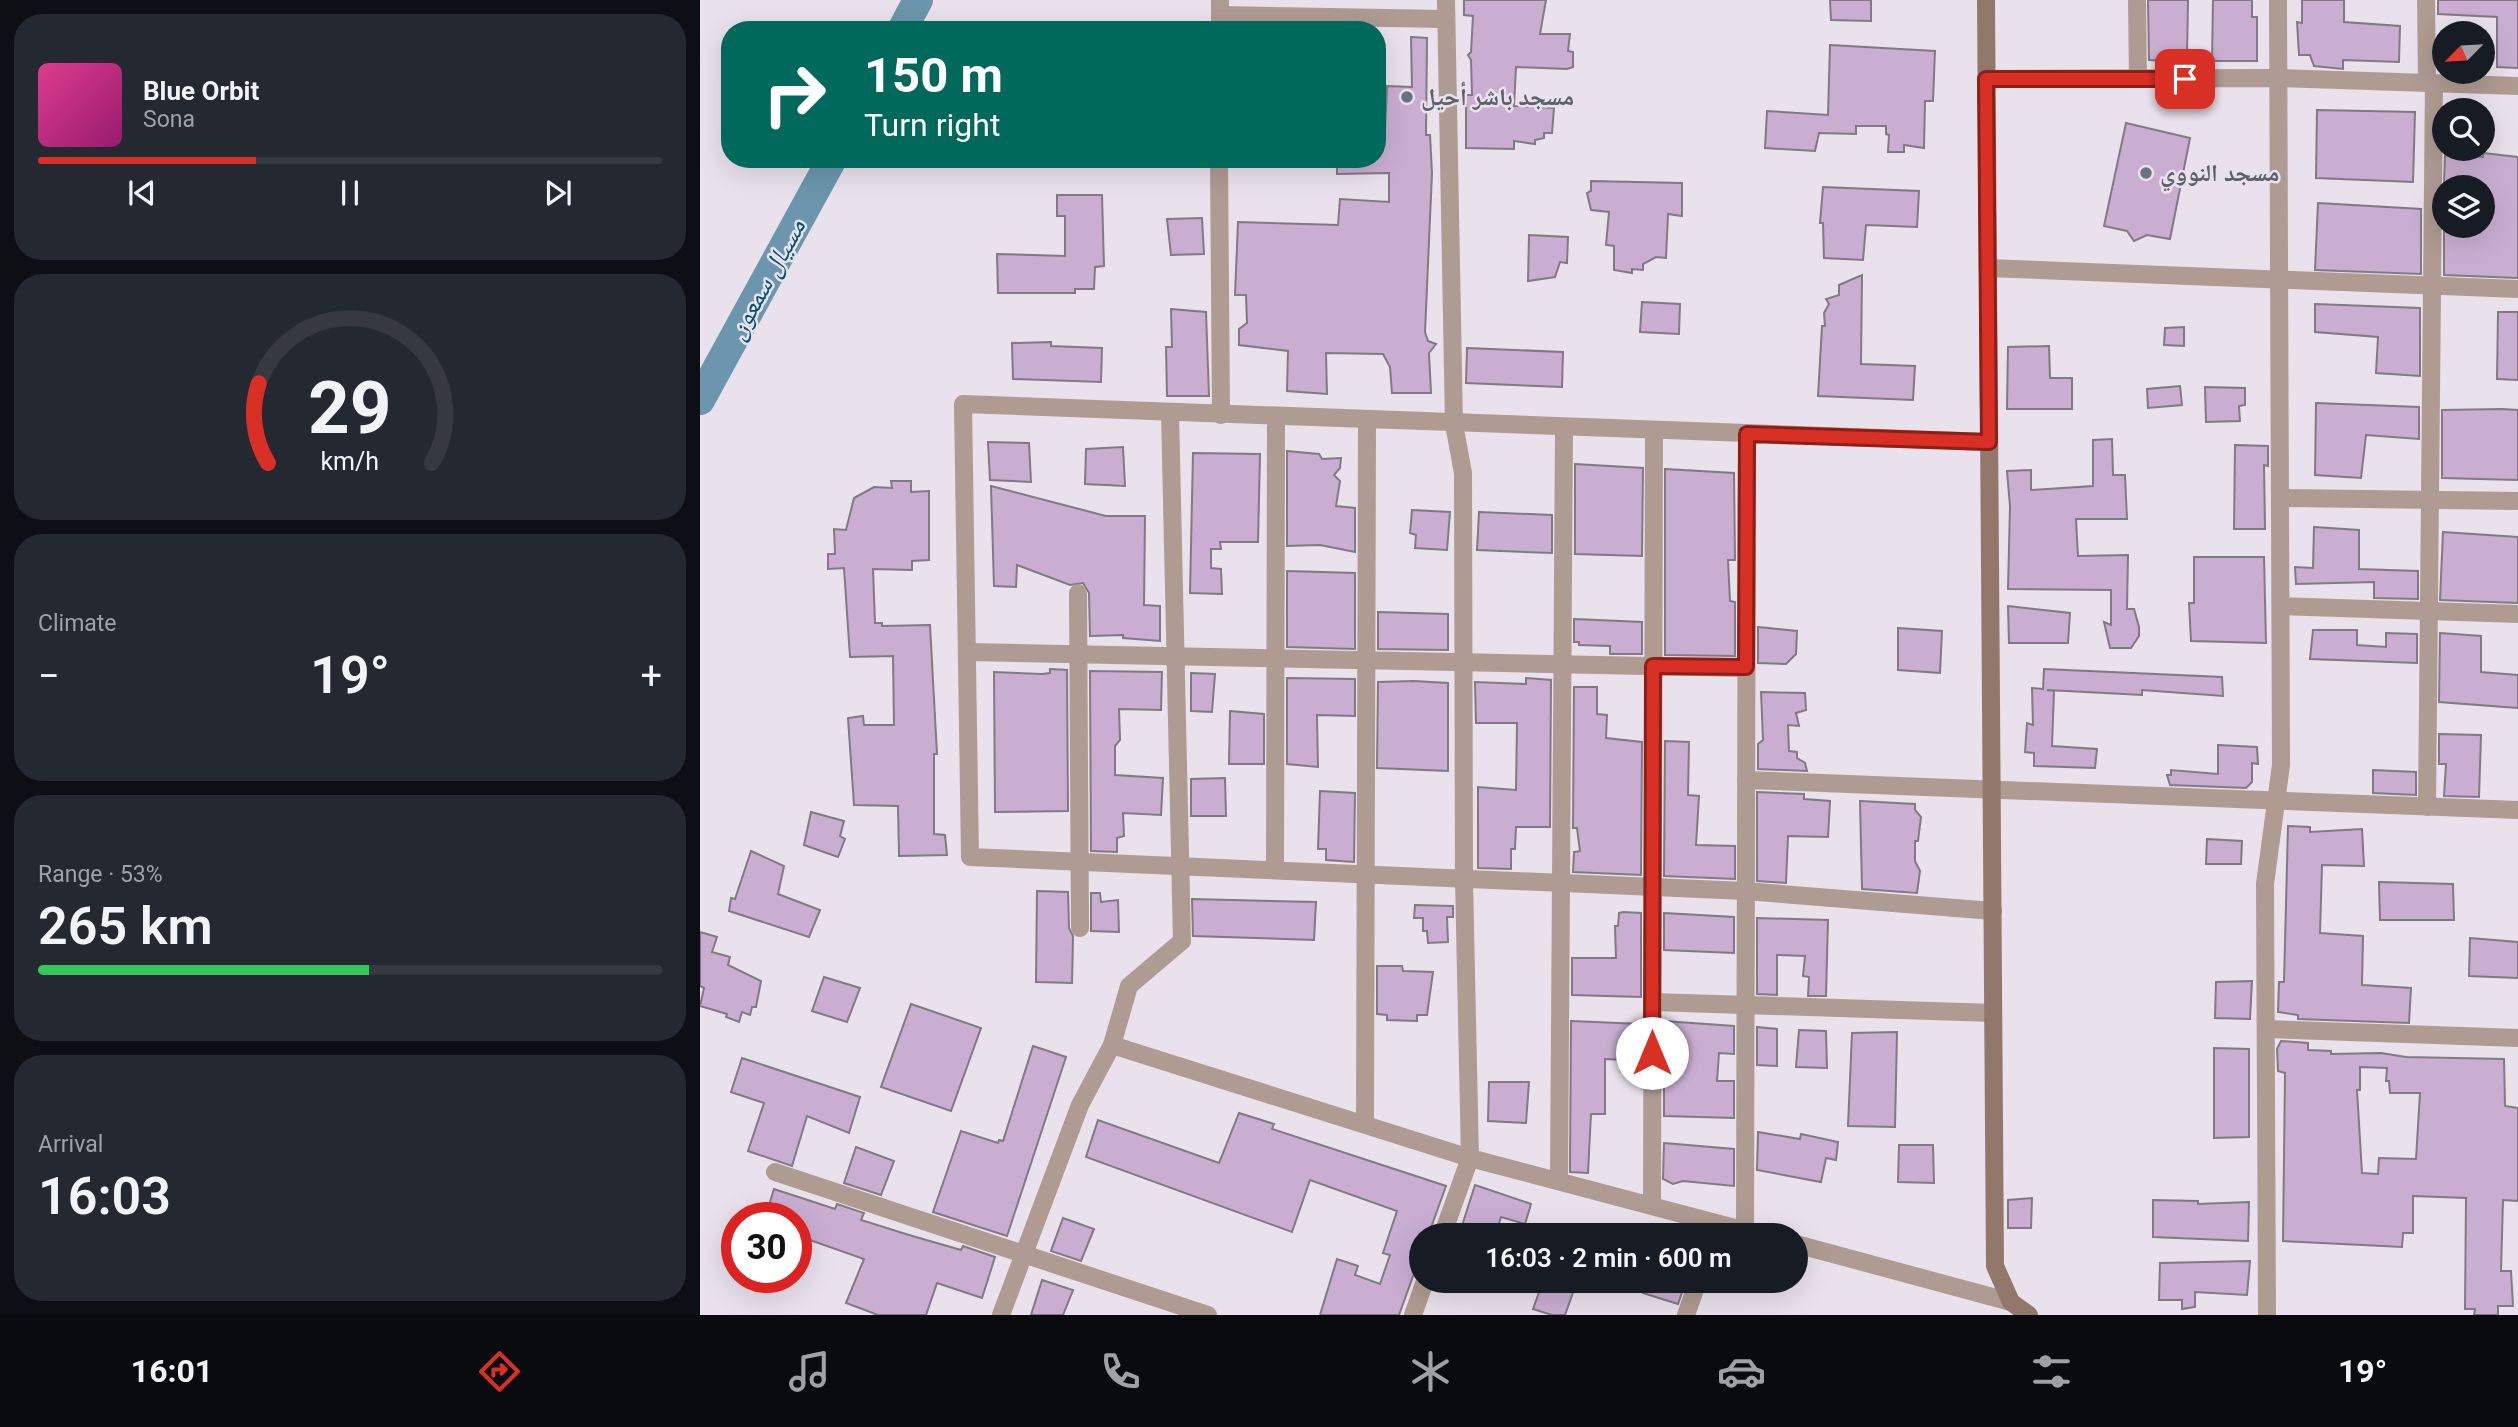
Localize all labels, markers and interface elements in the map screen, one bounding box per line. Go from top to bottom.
north arrow [2432,21,2496,84]
map controls [2432,21,2495,238]
text: 150 m [864,47,1003,104]
icon: right [749,49,840,140]
pin [2155,49,2215,109]
icon: arrive [2166,60,2204,98]
text: Blue Orbit [143,76,259,106]
place label: مسجد باشر أحيل [1421,81,1574,111]
marker: مسجد باشر أحيل [1399,89,1415,105]
button: search [2432,98,2495,161]
text: Sona [143,106,195,133]
text: Turn right [864,106,1000,144]
place label: مسجد النووي [2160,159,2279,192]
marker: مسجد النووي [2138,165,2154,181]
icon: previous [123,174,161,212]
icon: pause [331,174,369,212]
icon: next [539,174,577,212]
button: layers [2432,175,2495,238]
water label: مسيال سمعون [721,213,812,345]
text: 29 [308,366,392,452]
text: km/h [321,447,379,476]
text: Climate [38,610,117,637]
text: 19° [310,645,390,706]
text: − [38,654,60,698]
text: + [640,654,662,698]
text: Range · 53% [38,861,163,888]
text: 265 km [38,896,213,957]
position arrow [1615,1016,1689,1090]
text: Arrival [38,1131,103,1158]
text: 16:03 [38,1166,171,1227]
speed limit sign: 30 [721,1202,812,1293]
text: 16:03 · 2 min · 600 m [1485,1243,1732,1273]
icon: directions [475,1347,524,1396]
icon: music [785,1347,834,1396]
icon: phone [1096,1347,1145,1396]
icon: climate [1406,1347,1455,1396]
icon: car [1717,1347,1766,1396]
icon: filters [2027,1347,2076,1396]
text: 16:01 [131,1352,213,1390]
text: 19° [2338,1352,2387,1390]

